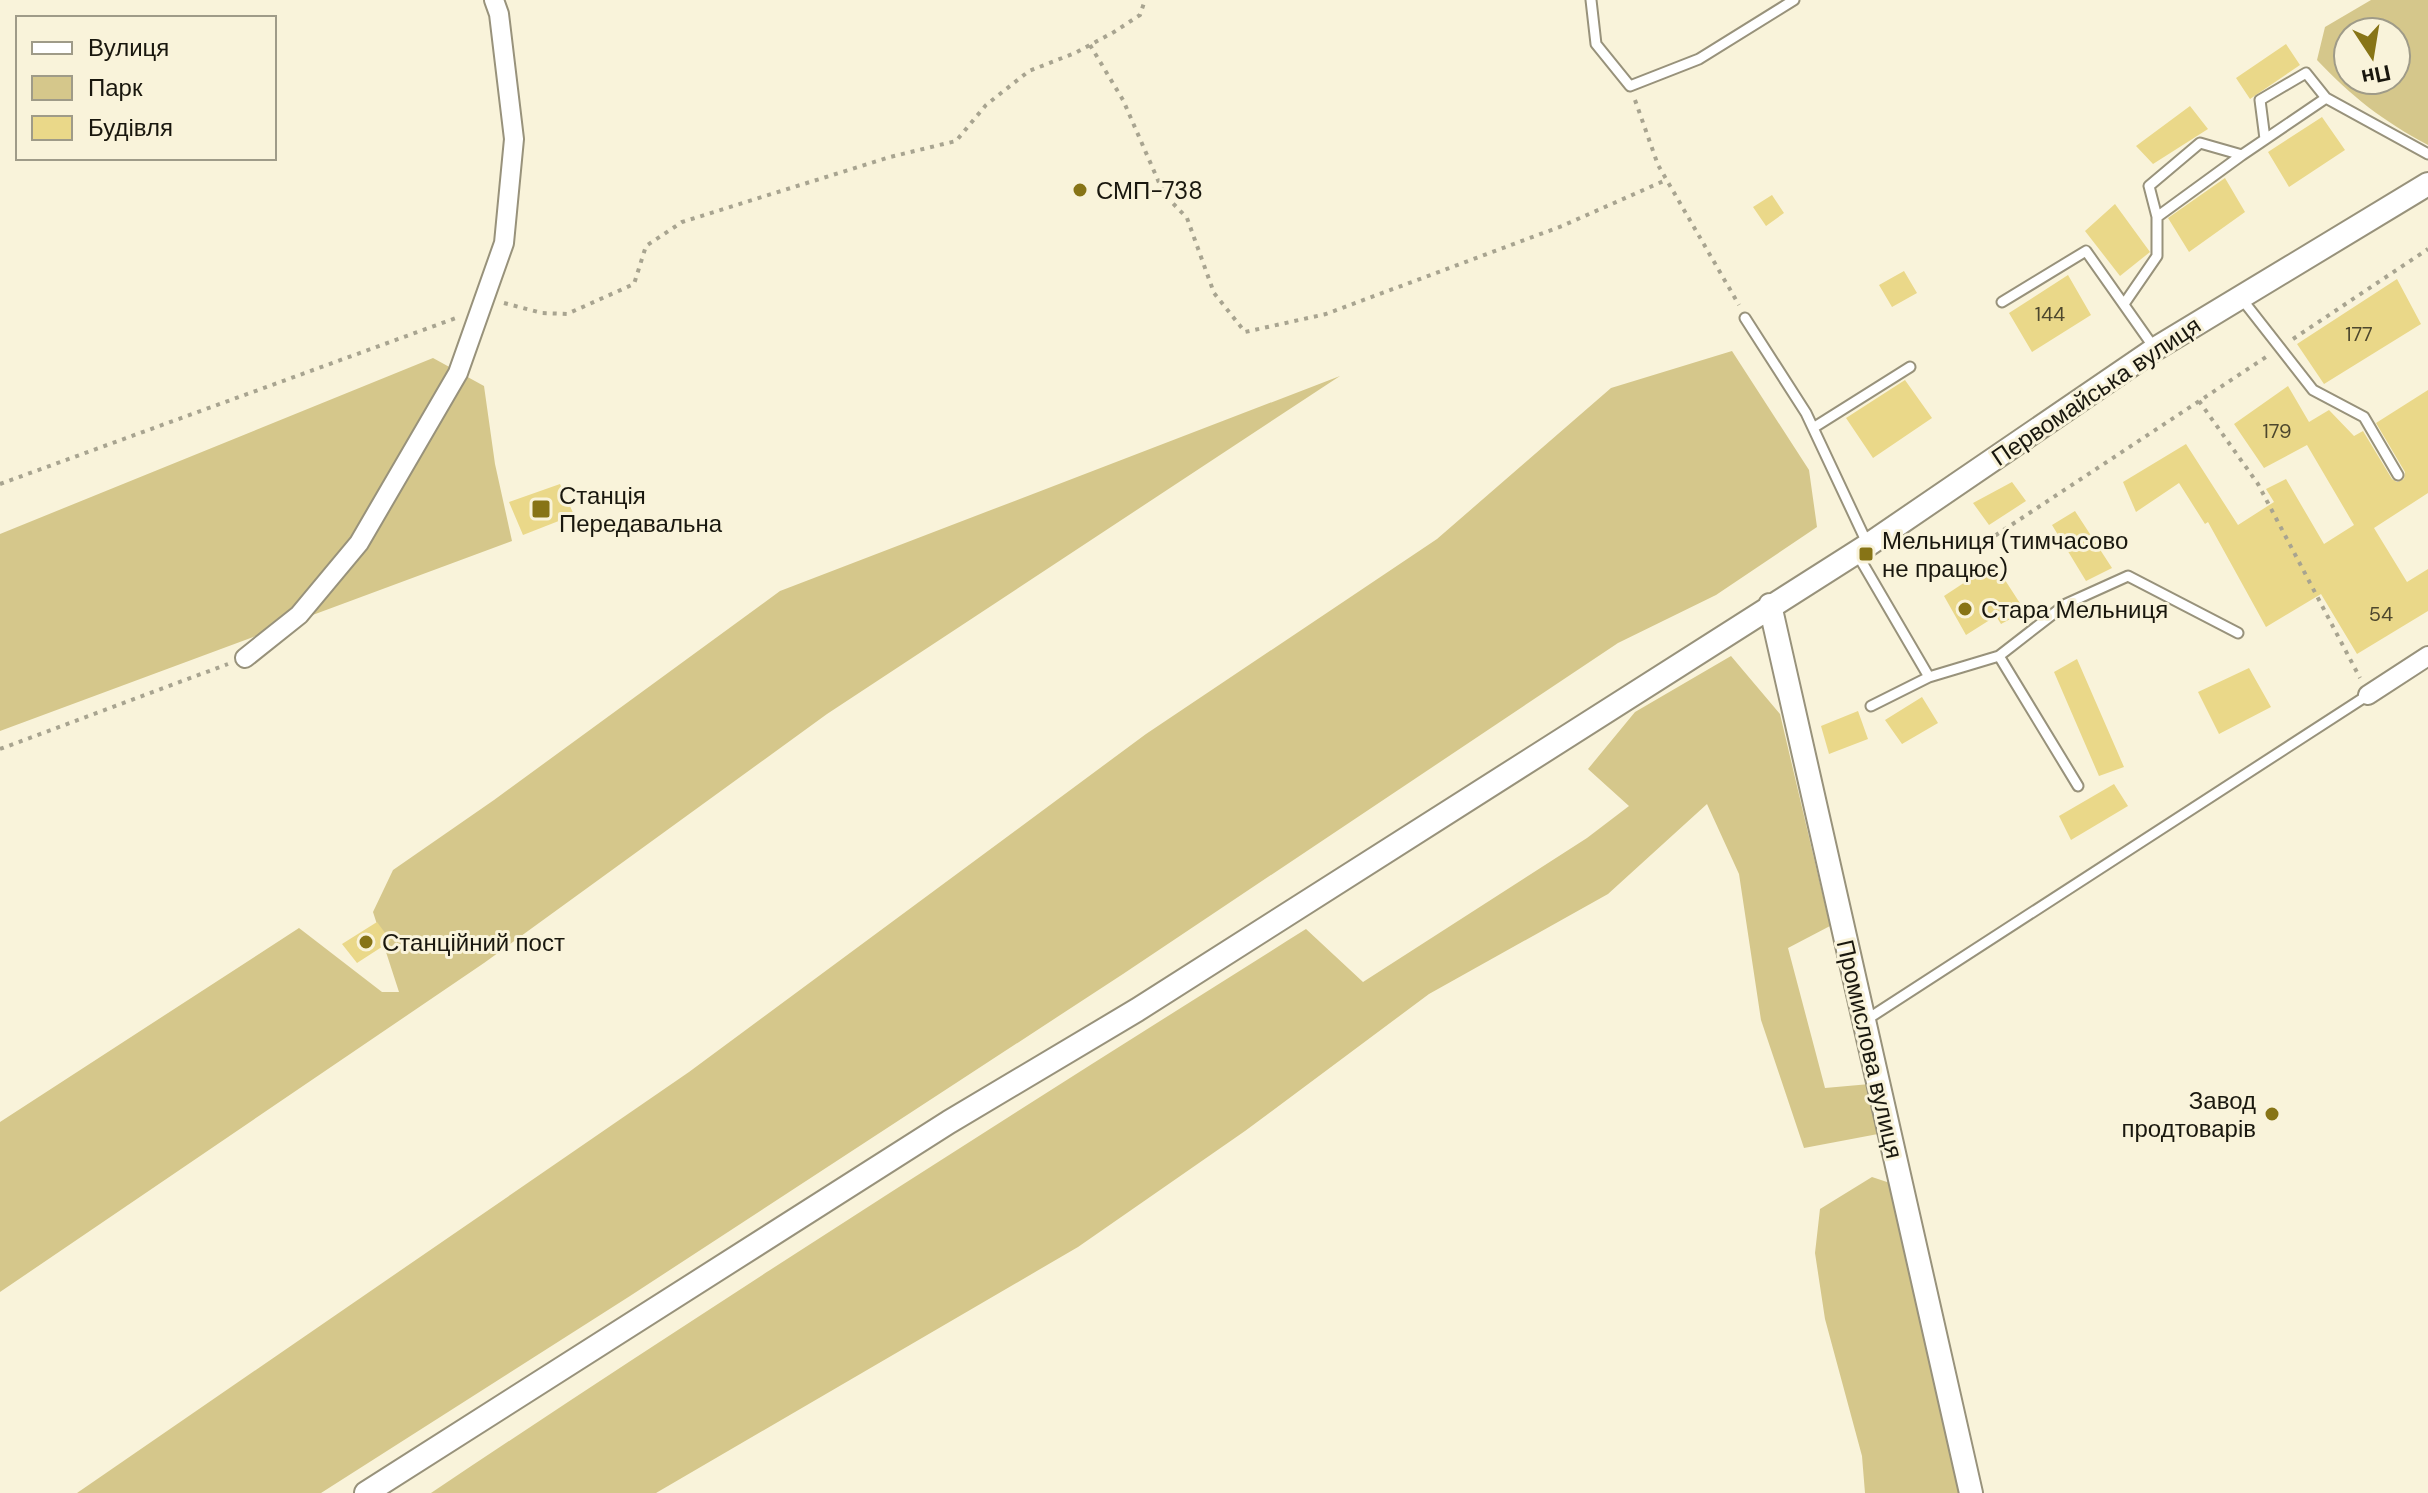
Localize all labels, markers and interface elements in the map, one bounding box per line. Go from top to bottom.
legend [16,16,276,160]
north arrow [2332,16,2412,96]
text: Вулиця [88,32,169,63]
text: Пн [2359,58,2393,92]
text: Парк [88,72,143,103]
text: Будівля [88,112,173,143]
place label: СМП-738 [1096,175,1203,206]
marker: СМП-738 [1071,181,1089,199]
house number: 144 [2035,301,2065,327]
street label: Первомайська вулиця [1985,309,2207,473]
house number: 177 [2345,321,2373,347]
house number: 179 [2263,418,2291,444]
place label: Станція Передавальна [559,480,723,539]
marker: Станція Передавальна [530,498,552,520]
place label: Мельниця (тимчасово не працює) [1882,525,2128,584]
marker: Мельниця (тимчасово не працює) [1857,545,1875,563]
place label: Стара Мельниця [1981,594,2168,625]
marker: Стара Мельниця [1956,600,1974,618]
house number: 54 [2369,601,2393,627]
place label: Станційний пост [382,927,565,958]
marker: Станційний пост [357,933,375,951]
street label: Промислова вулиця [1830,937,1910,1161]
place label: Завод продтоварів [2122,1085,2256,1144]
marker: Завод продтоварів [2263,1105,2281,1123]

